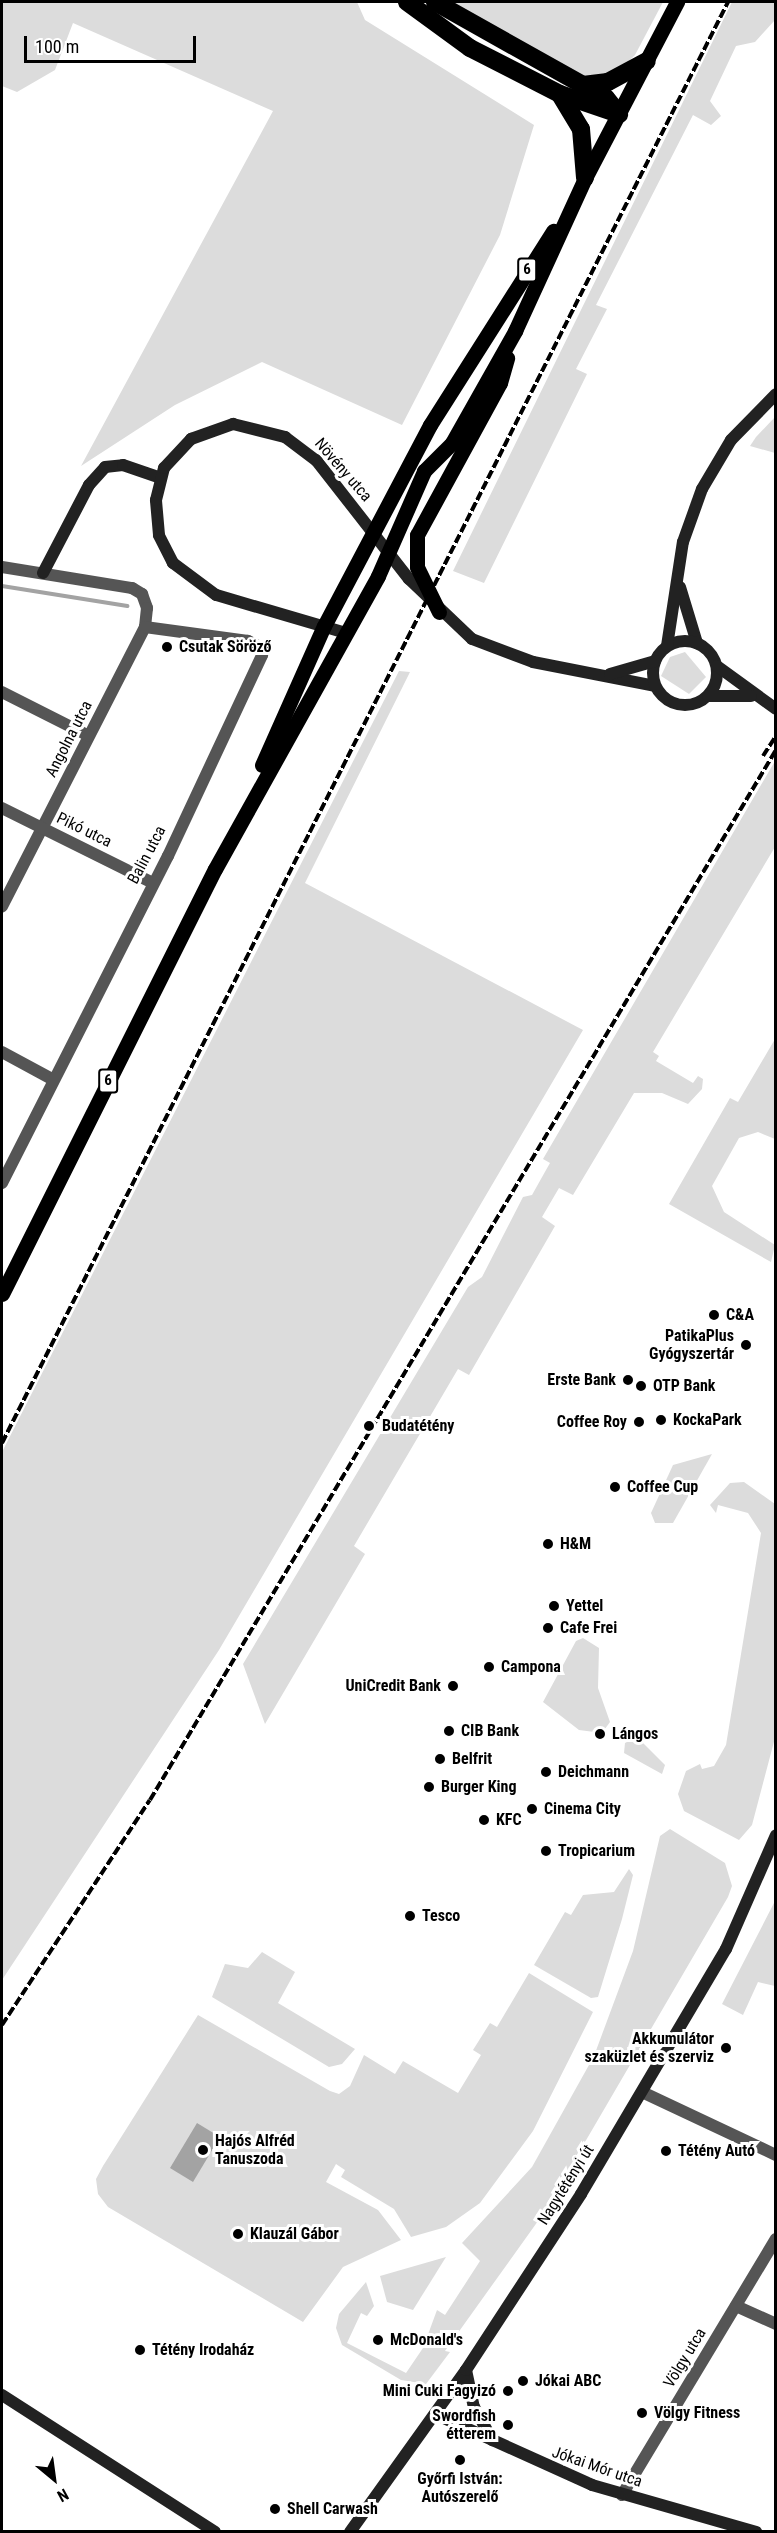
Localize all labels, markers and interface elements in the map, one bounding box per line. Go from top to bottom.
scale bar [27,24,200,62]
text: 100 m [35,36,79,57]
road number: 6 [516,258,538,282]
street label: Növény utca [310,434,376,506]
place label: Csutak Söröző [179,637,272,657]
marker: Csutak Söröző [160,640,174,654]
street label: Angolna utca [42,698,96,780]
street label: Pikó utca [53,808,115,852]
street label: Balin utca [124,823,170,887]
road number: 6 [98,1069,118,1093]
place label: C&A [726,1305,754,1325]
marker: C&A [707,1308,721,1322]
place label: PatikaPlus Gyógyszertár [649,1326,734,1364]
marker: PatikaPlus Gyógyszertár [739,1338,753,1352]
place label: Erste Bank [547,1370,616,1390]
marker: Erste Bank [621,1373,635,1387]
place label: OTP Bank [653,1376,716,1396]
marker: OTP Bank [634,1379,648,1393]
place label: KockaPark [673,1410,742,1430]
place label: Coffee Roy [557,1412,627,1432]
marker: KockaPark [654,1413,668,1427]
marker: Coffee Roy [632,1415,646,1429]
place label: Budatétény [382,1416,454,1436]
marker: Budatétény [360,1417,378,1435]
place label: Coffee Cup [627,1477,698,1497]
marker: Coffee Cup [608,1480,622,1494]
place label: H&M [560,1534,591,1554]
marker: H&M [541,1537,555,1551]
place label: Yettel [566,1596,603,1616]
marker: Yettel [547,1599,561,1613]
place label: Cafe Frei [560,1618,617,1638]
marker: Cafe Frei [541,1621,555,1635]
place label: Campona [501,1657,561,1677]
marker: Campona [482,1660,496,1674]
place label: UniCredit Bank [345,1676,441,1696]
marker: UniCredit Bank [446,1679,460,1693]
place label: CIB Bank [461,1721,519,1741]
marker: CIB Bank [442,1724,456,1738]
place label: Lángos [612,1724,658,1744]
marker: Lángos [593,1727,607,1741]
place label: Belfrit [452,1749,492,1769]
marker: Belfrit [433,1752,447,1766]
place label: Deichmann [558,1762,629,1782]
marker: Deichmann [539,1765,553,1779]
place label: Burger King [441,1777,516,1797]
marker: Burger King [422,1780,436,1794]
place label: Cinema City [544,1799,621,1819]
marker: Cinema City [525,1802,539,1816]
place label: KFC [496,1810,522,1830]
marker: KFC [477,1813,491,1827]
place label: Tropicarium [558,1841,635,1861]
marker: Tropicarium [539,1844,553,1858]
place label: Tesco [422,1906,460,1926]
marker: Tesco [403,1909,417,1923]
place label: Akkumulátor szaküzlet és szerviz [584,2029,714,2067]
marker: Akkumulátor szaküzlet és szerviz [719,2041,733,2055]
place label: Hajós Alfréd Tanuszoda [215,2131,295,2169]
street label: Nagytétényi út [534,2141,598,2229]
place label: Tétény Autó [678,2141,755,2161]
marker: Hajós Alfréd Tanuszoda [196,2143,210,2157]
marker: Tétény Autó [659,2144,673,2158]
place label: Klauzál Gábor [250,2224,339,2244]
marker: Klauzál Gábor [231,2227,245,2241]
street label: Völgy utca [660,2325,710,2391]
place label: McDonald's [390,2330,463,2350]
marker: McDonald's [371,2333,385,2347]
place label: Tétény Irodaház [152,2340,254,2360]
marker: Tétény Irodaház [133,2343,147,2357]
place label: Jókai ABC [535,2371,601,2391]
marker: Jókai ABC [516,2374,530,2388]
place label: Mini Cuki Fagyizó [383,2381,496,2401]
marker: Mini Cuki Fagyizó [501,2384,515,2398]
place label: Völgy Fitness [654,2403,740,2423]
place label: Swordfish étterem [432,2406,496,2444]
marker: Völgy Fitness [635,2406,649,2420]
marker: Swordfish étterem [501,2418,515,2432]
street label: Jókai Mór utca [549,2443,645,2491]
north arrow [24,2449,84,2509]
marker: Győrfi István: Autószerelő [453,2453,467,2467]
place label: Győrfi István: Autószerelő [417,2469,503,2507]
text: N [54,2484,72,2506]
place label: Shell Carwash [287,2499,378,2519]
marker: Shell Carwash [268,2502,282,2516]

